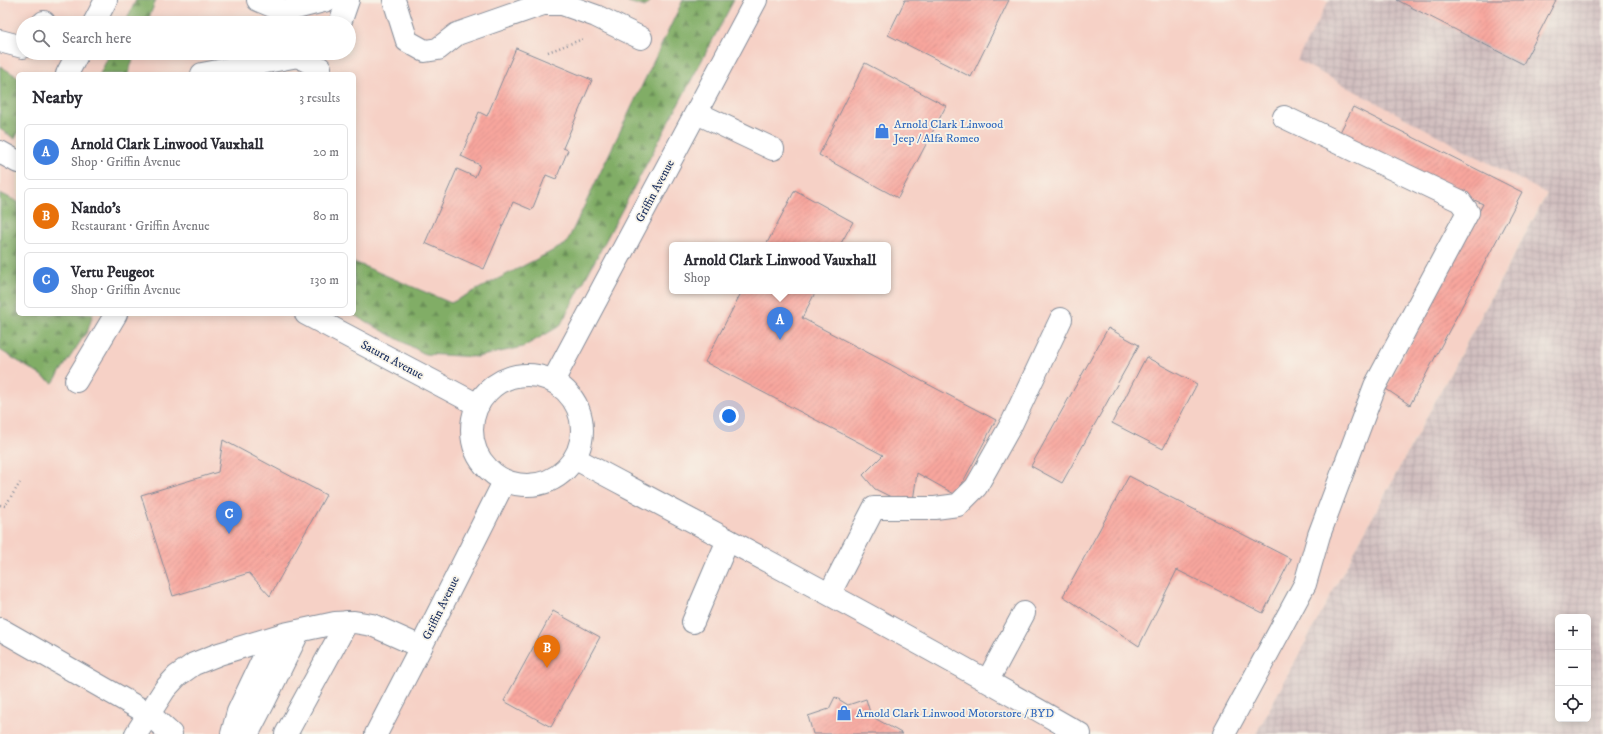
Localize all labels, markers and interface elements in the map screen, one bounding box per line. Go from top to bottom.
search box [16,16,356,60]
icon: search [30,27,52,49]
text: Search here [62,29,131,48]
text: Nearby [32,87,82,109]
text: 3 results [299,90,340,106]
place label: Arnold Clark Linwood Jeep / Alfa Romeo [893,117,1003,146]
shop icon: Arnold Clark Linwood Jeep / Alfa Romeo [873,122,891,140]
text: Arnold Clark Linwood Vauxhall [71,135,263,154]
text: A [42,144,50,160]
text: 20 m [313,144,339,160]
text: Shop · Griffin Avenue [71,154,181,170]
street label: Griffin Avenue [632,157,678,225]
text: Nando's [71,199,121,218]
text: B [42,208,50,224]
text: 80 m [313,208,339,224]
text: Restaurant · Griffin Avenue [71,218,210,234]
popup [669,242,891,294]
text: Arnold Clark Linwood Vauxhall [684,251,876,270]
text: Vertu Peugeot [71,263,154,282]
text: Shop [684,270,710,286]
text: C [42,272,50,288]
text: 130 m [310,272,339,288]
text: Shop · Griffin Avenue [71,282,181,298]
pin: A [767,307,793,340]
street label: Saturn Avenue [358,337,426,383]
your location [719,406,739,426]
pin: C [216,501,242,534]
street label: Griffin Avenue [419,574,463,642]
map controls [1555,614,1591,722]
button: + [1555,614,1591,650]
pin: B [534,635,560,668]
button: − [1555,650,1591,686]
button: locate [1555,686,1591,722]
shop icon: Arnold Clark Linwood Motorstore / BYD [835,704,853,722]
place label: Arnold Clark Linwood Motorstore / BYD [856,706,1054,721]

